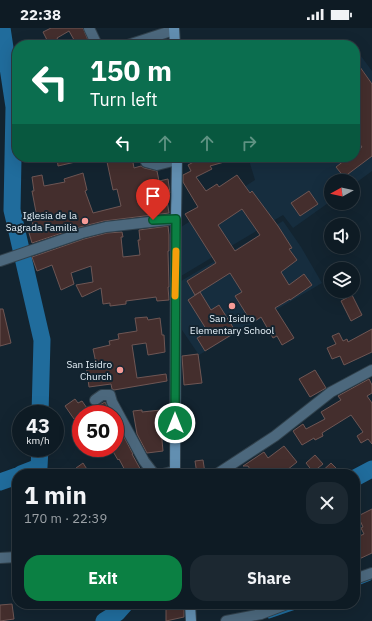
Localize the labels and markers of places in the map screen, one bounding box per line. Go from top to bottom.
pin [136,179,170,220]
place label: Iglesia de la Sagrada Familia [6,209,78,234]
marker: Iglesia de la Sagrada Familia [80,216,90,226]
marker: San Isidro Elementary School [227,301,237,311]
place label: San Isidro Elementary School [190,312,274,337]
place label: San Isidro Church [66,358,112,383]
marker: San Isidro Church [115,365,125,375]

